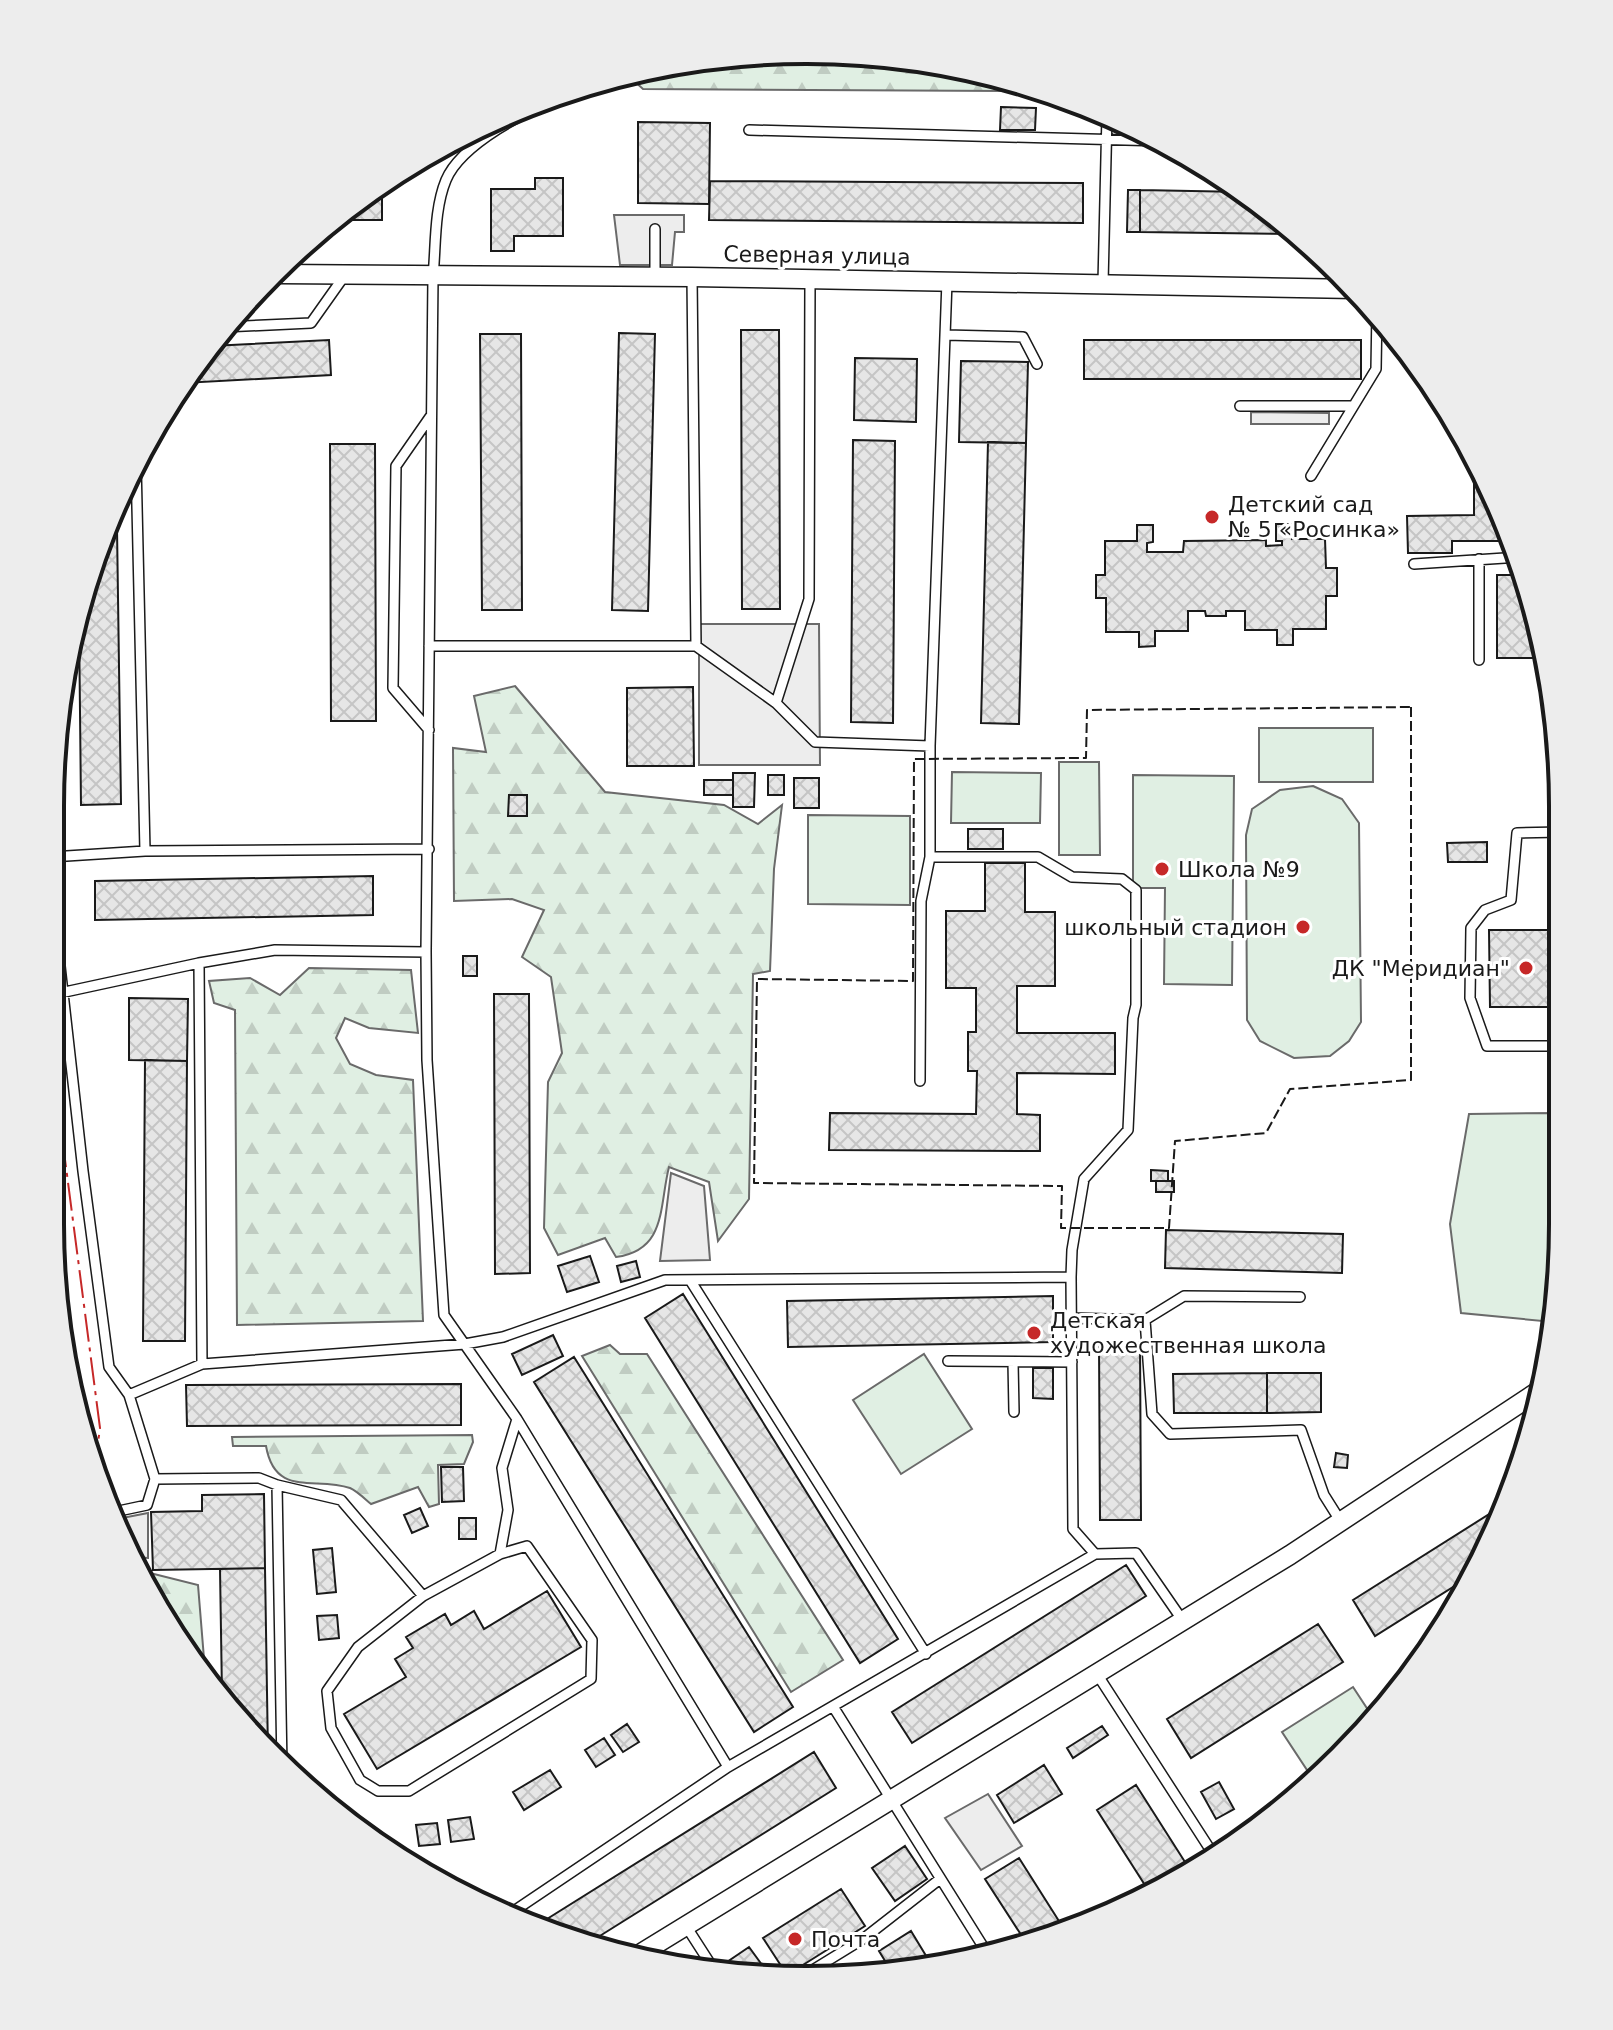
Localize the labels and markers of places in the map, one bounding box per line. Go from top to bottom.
place label: Детский сад № 5 «Росинка» [1228,492,1400,542]
marker: Детский сад № 5 «Росинка» [1203,508,1221,526]
place label: Школа №9 [1178,857,1300,882]
marker: Школа №9 [1153,860,1171,878]
place label: школьный стадион [1064,915,1287,940]
marker: школьный стадион [1294,918,1312,936]
place label: ДК "Меридиан" [1332,956,1510,981]
marker: ДК "Меридиан" [1517,959,1535,977]
place label: Детская художественная школа [1050,1308,1326,1358]
marker: Детская художественная школа [1025,1324,1043,1342]
place label: Почта [811,1927,880,1952]
marker: Почта [786,1930,804,1948]

